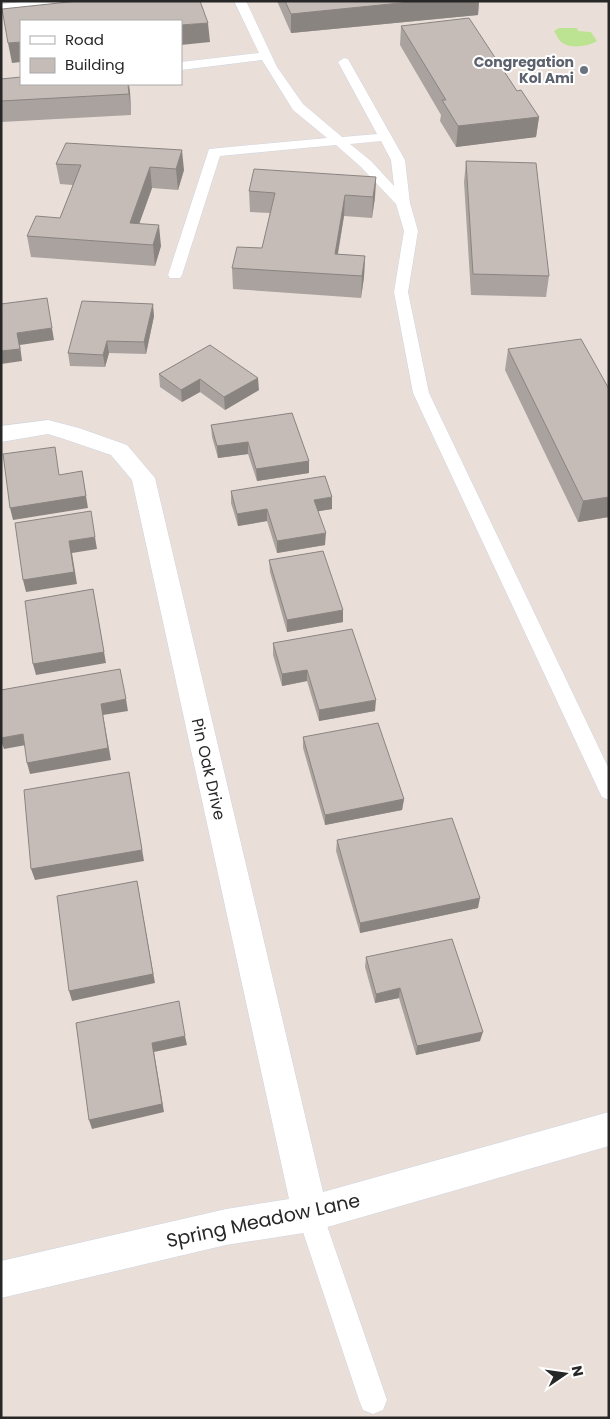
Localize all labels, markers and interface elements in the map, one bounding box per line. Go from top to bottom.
legend [20,20,182,85]
text: Road [65,29,104,50]
place label: Congregation Kol Ami [474,52,574,88]
text: Building [65,54,125,75]
marker: Congregation Kol Ami [578,64,590,76]
street label: Pin Oak Drive [186,716,231,822]
street label: Spring Meadow Lane [164,1187,362,1254]
north arrow [540,1349,590,1399]
text: N [567,1364,589,1378]

